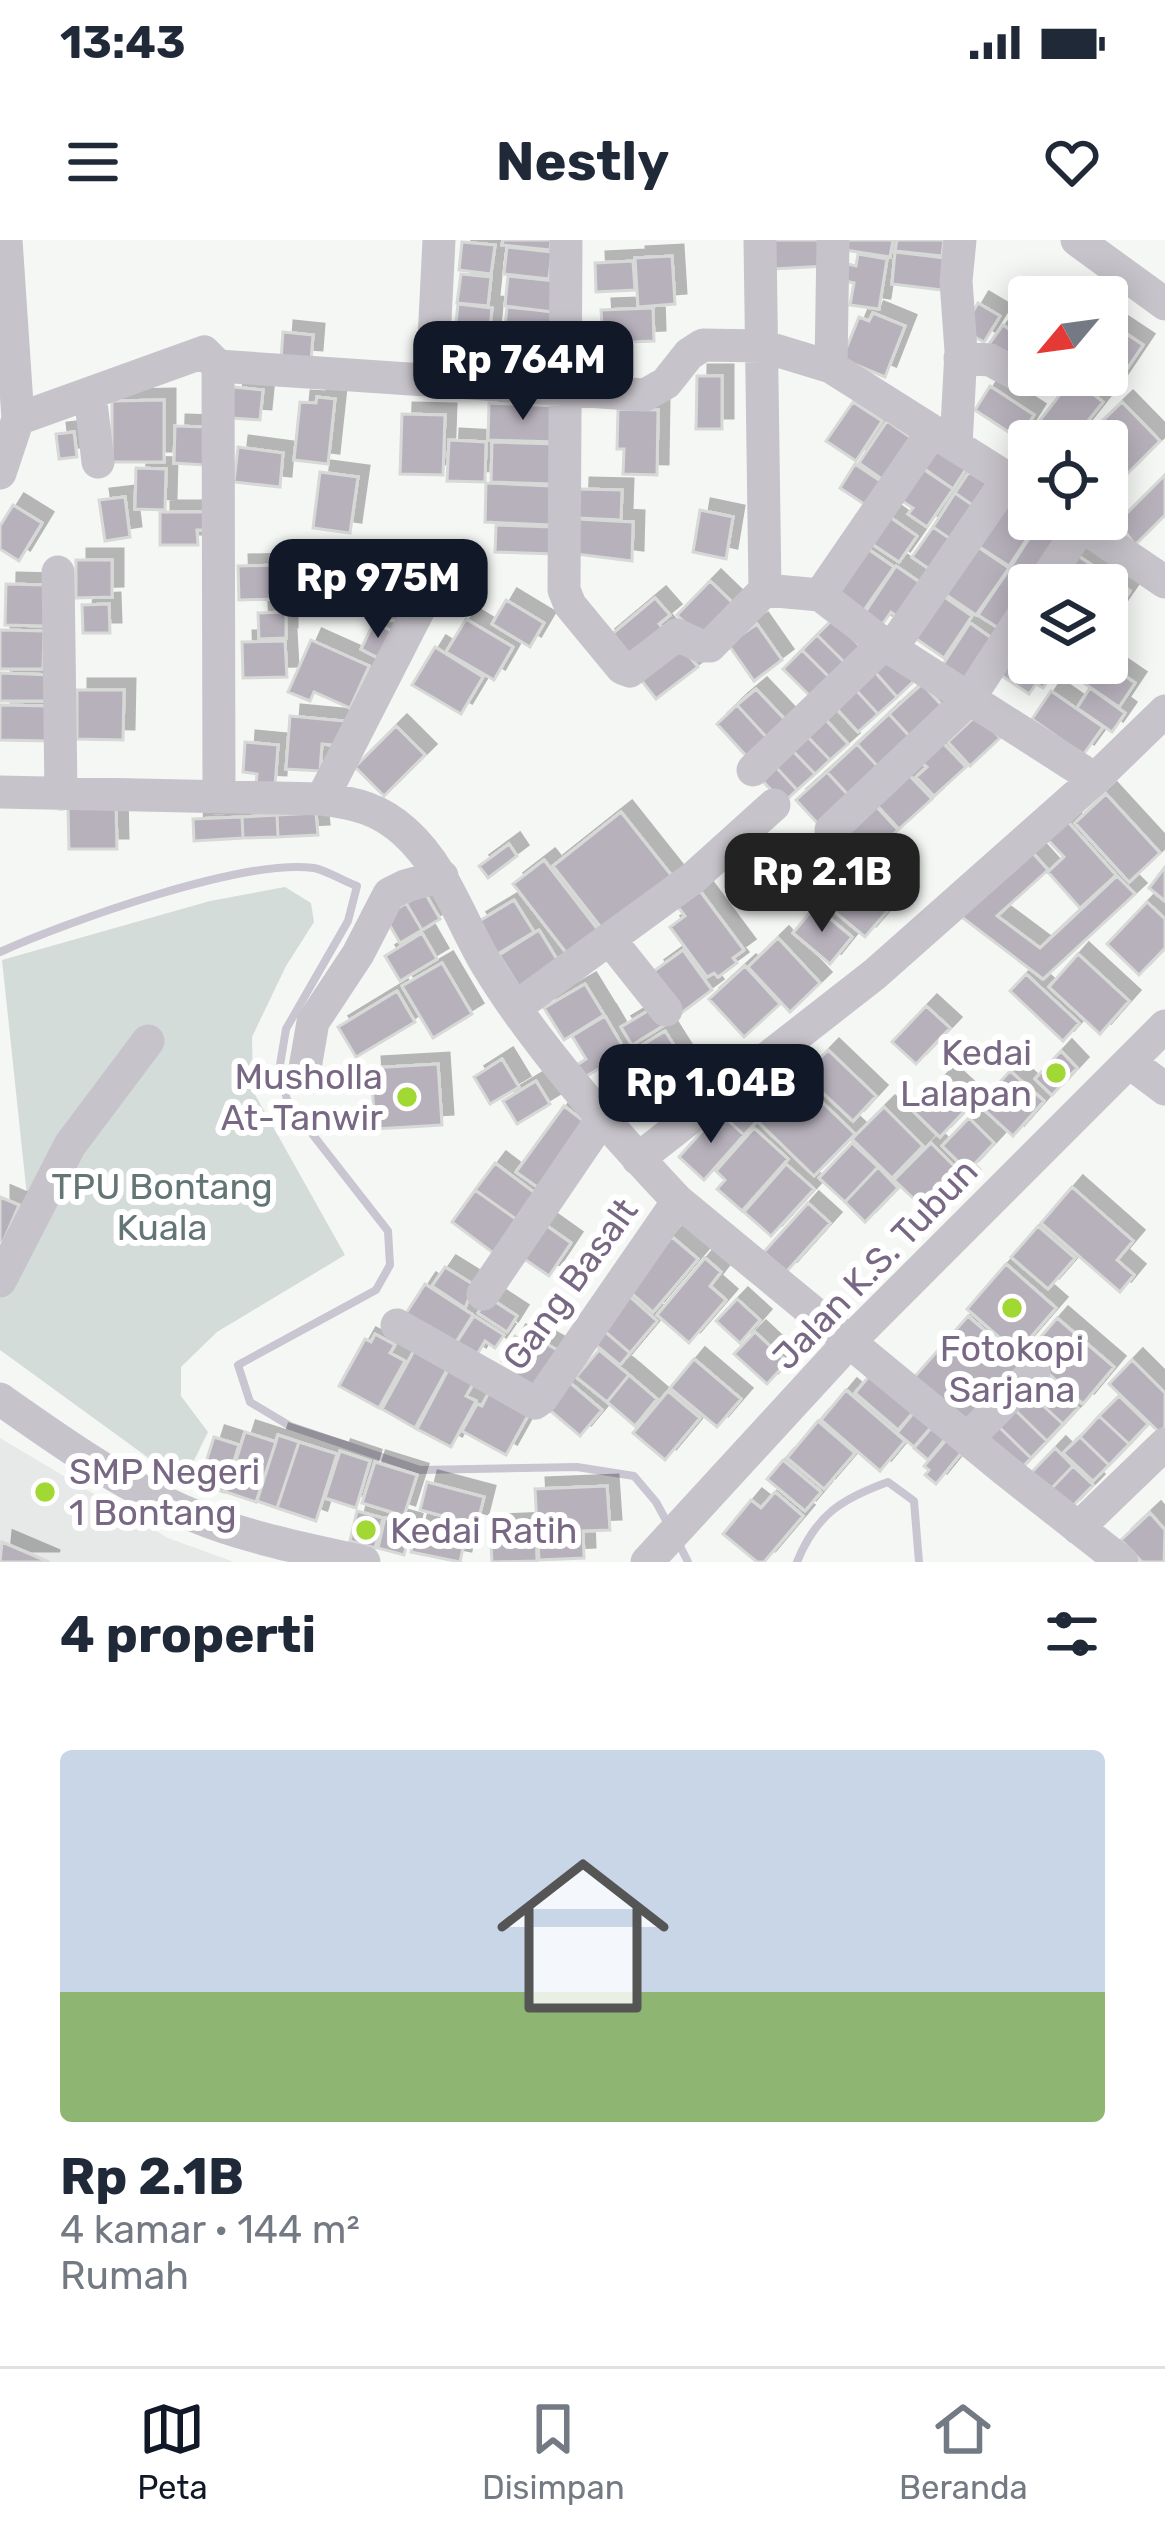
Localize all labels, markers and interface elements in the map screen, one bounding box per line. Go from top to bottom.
text: 13:43 [60,16,186,69]
icon: menu [60,129,126,195]
icon: heart [1039,129,1105,195]
text: Nestly [496,130,669,194]
north arrow [1008,276,1128,396]
map controls [1008,276,1128,684]
pin: Rp 764M [412,321,634,423]
text: Rp 764M [440,337,606,383]
button: locate [1008,420,1128,540]
pin: Rp 975M [267,539,489,641]
text: Rp 975M [296,555,460,601]
button: layers [1008,564,1128,684]
pin: Rp 2.1B [711,833,933,935]
text: Rp 2.1B [752,849,892,895]
place label: Kedai Lalapan [900,1031,1032,1115]
pin: Rp 1.04B [587,1044,835,1146]
place label: Musholla At-Tanwir [221,1055,383,1139]
text: Rp 1.04B [626,1060,796,1106]
marker: Kedai Lalapan [1043,1060,1069,1086]
marker: Musholla At-Tanwir [394,1084,420,1110]
street label: Jalan K.S. Tubun [764,1150,986,1378]
park label: TPU Bontang Kuala [51,1165,273,1249]
street label: Gang Basalt [493,1190,647,1378]
marker: Fotokopi Sarjana [999,1295,1025,1321]
place label: Fotokopi Sarjana [940,1327,1084,1411]
place label: SMP Negeri 1 Bontang [69,1450,260,1534]
marker: SMP Negeri 1 Bontang [32,1479,58,1505]
place label: Kedai Ratih [390,1509,578,1552]
marker: Kedai Ratih [353,1517,379,1543]
icon: filters [1039,1601,1105,1667]
text: 4 properti [60,1604,316,1665]
icon: home [475,1828,691,2044]
text: Rp 2.1B [60,2146,244,2207]
text: 4 kamar · 144 m² [60,2207,360,2253]
text: Rumah [60,2253,189,2299]
tab: Peta [137,2396,208,2507]
tab: Disimpan [482,2396,625,2507]
tab: Beranda [899,2396,1028,2507]

